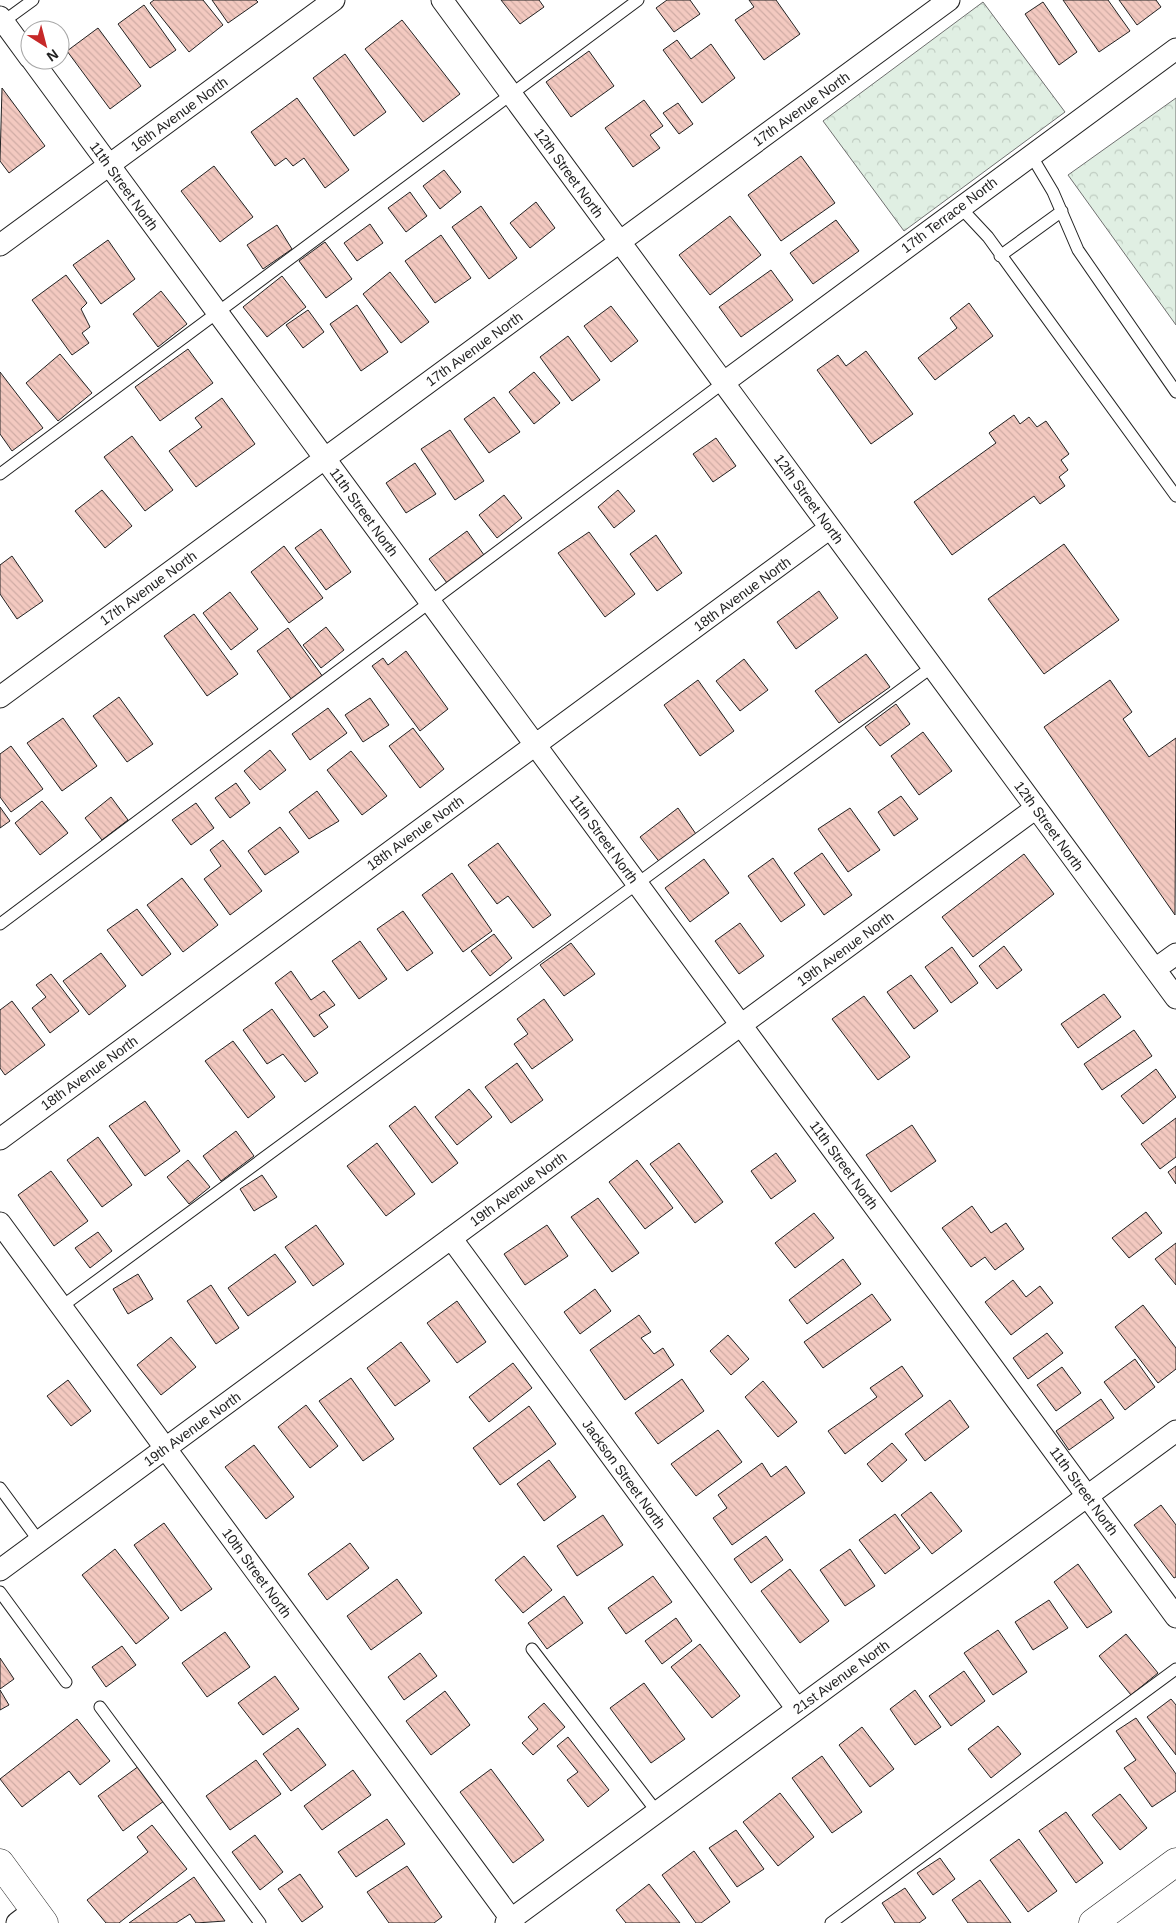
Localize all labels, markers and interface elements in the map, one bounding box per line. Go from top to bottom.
north arrow [20,20,70,70]
text: N [44,46,61,65]
street label: 17th Avenue North [749,69,853,149]
street label: 16th Avenue North [127,74,231,154]
street label: 12th Street North [531,125,607,221]
street label: 11th Street North [86,139,162,233]
street label: 17th Terrace North [898,174,1000,256]
street label: 17th Avenue North [422,309,526,389]
street label: 12th Street North [771,451,847,547]
street label: 11th Street North [326,465,402,559]
street label: 17th Avenue North [96,548,200,628]
street label: 18th Avenue North [690,554,794,634]
street label: 12th Street North [1011,778,1087,874]
street label: 11th Street North [566,792,642,886]
street label: 18th Avenue North [363,793,467,873]
street label: 19th Avenue North [793,909,897,989]
street label: 18th Avenue North [37,1033,141,1113]
street label: 11th Street North [806,1118,882,1212]
street label: 19th Avenue North [466,1149,570,1229]
street label: 19th Avenue North [140,1389,244,1469]
street label: Jackson Street North [579,1416,669,1532]
street label: 11th Street North [1046,1444,1122,1538]
street label: 10th Street North [219,1525,295,1621]
street label: 21st Avenue North [790,1637,892,1717]

